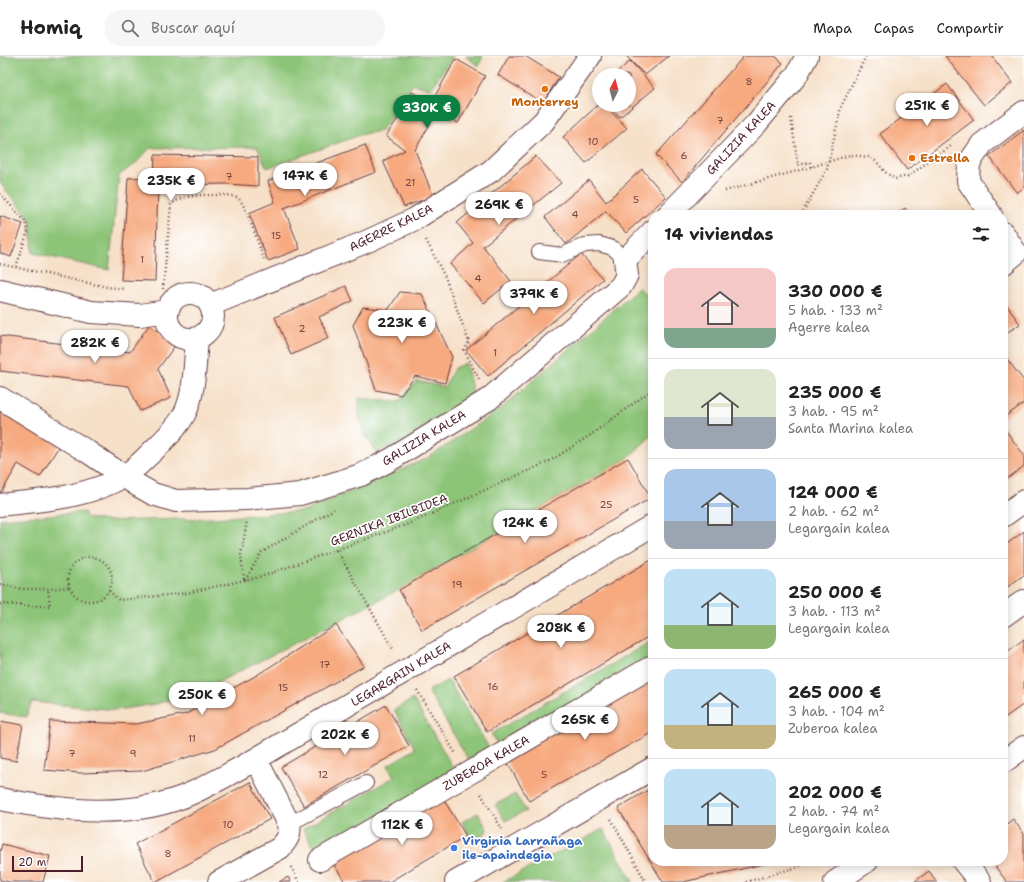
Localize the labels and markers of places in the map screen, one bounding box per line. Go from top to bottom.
marker: Monterrey [540,84,550,94]
pin: 251K € [894,93,960,127]
place label: Monterrey [511,94,579,110]
pin: 330K € [394,95,460,129]
place label: Estrella [920,150,970,166]
marker: Estrella [907,153,917,163]
pin: 147K € [272,163,338,197]
pin: 235K € [138,168,204,202]
pin: 269K € [466,192,532,226]
pin: 379K € [501,281,567,315]
pin: 223K € [369,310,435,344]
pin: 282K € [62,330,128,364]
pin: 124K € [492,510,558,544]
pin: 208K € [528,615,594,649]
pin: 250K € [169,682,235,716]
pin: 265K € [552,707,618,741]
pin: 202K € [312,722,378,756]
pin: 112K € [369,812,435,846]
place label: Virginia Larrañaga ile-apaindegia [462,833,583,863]
marker: Virginia Larrañaga ile-apaindegia [449,843,459,853]

